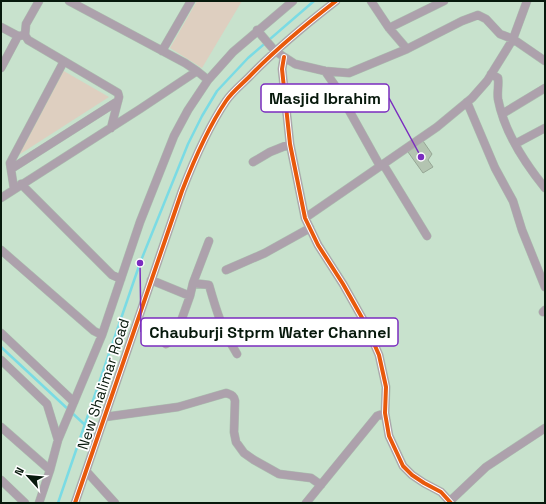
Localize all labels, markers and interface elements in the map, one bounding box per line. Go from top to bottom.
callout: Masjid Ibrahim [261,84,389,112]
text: Masjid Ibrahim [269,88,381,109]
street label: New Shalimar Road [73,316,133,452]
callout: Chauburji Stprm Water Channel [141,318,398,346]
text: Chauburji Stprm Water Channel [149,322,391,343]
north arrow [8,456,48,496]
text: N [11,465,27,478]

